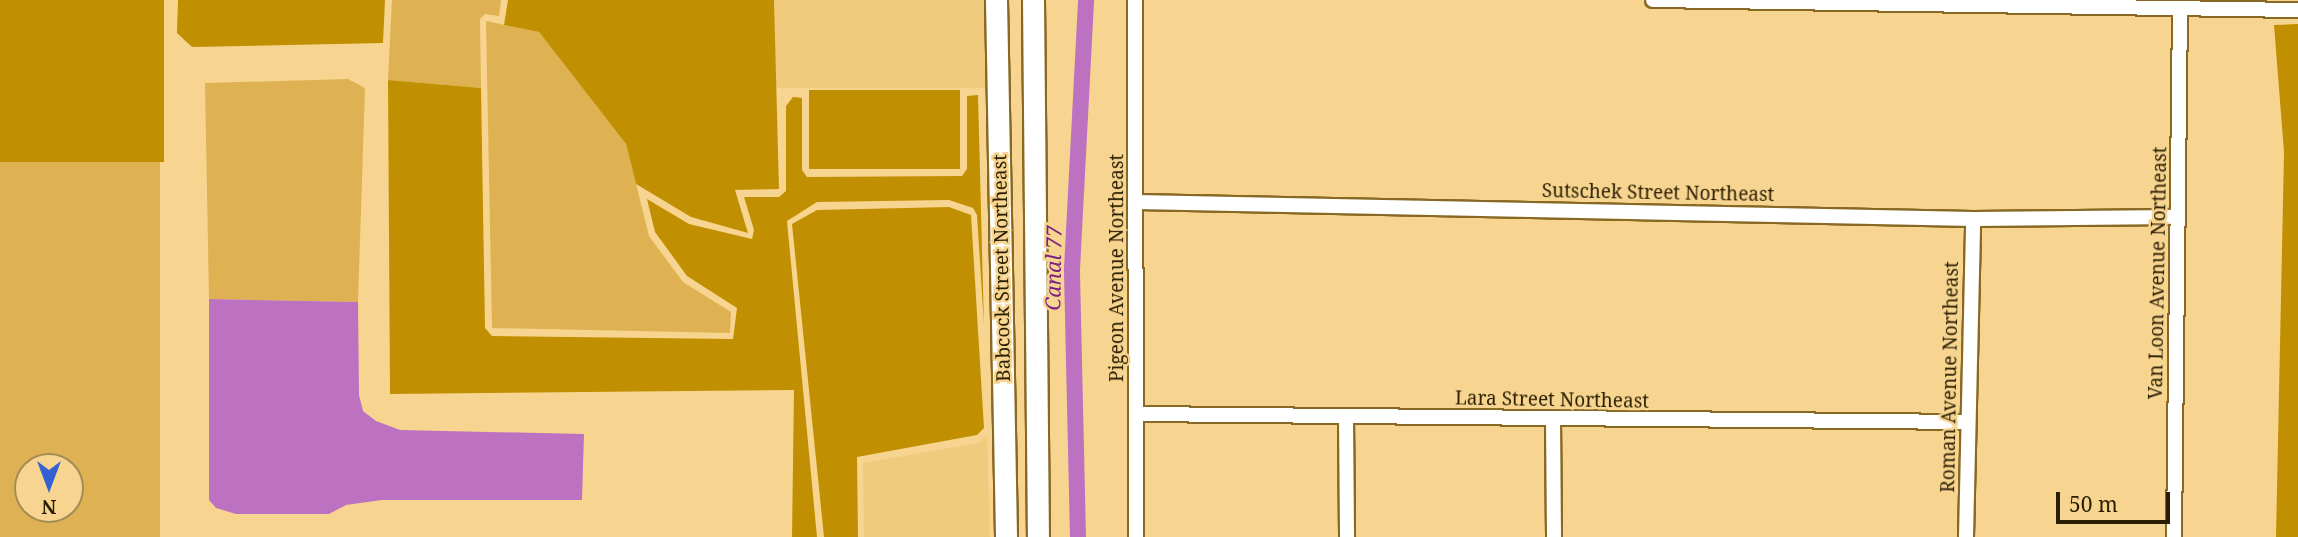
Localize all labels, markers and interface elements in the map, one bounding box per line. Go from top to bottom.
street label: Van Loon Avenue Northeast [2144,146,2172,400]
street label: Babcock Street Northeast [989,154,1015,382]
street label: Pigeon Avenue Northeast [1106,154,1128,382]
street label: Sutschek Street Northeast [1542,180,1774,206]
water label: Canal 77 [1040,225,1066,311]
street label: Roman Avenue Northeast [1937,261,1963,493]
street label: Lara Street Northeast [1455,387,1649,413]
north arrow [14,453,84,523]
scale bar [2060,477,2174,522]
text: 50 m [2069,490,2118,518]
text: N [42,494,57,520]

